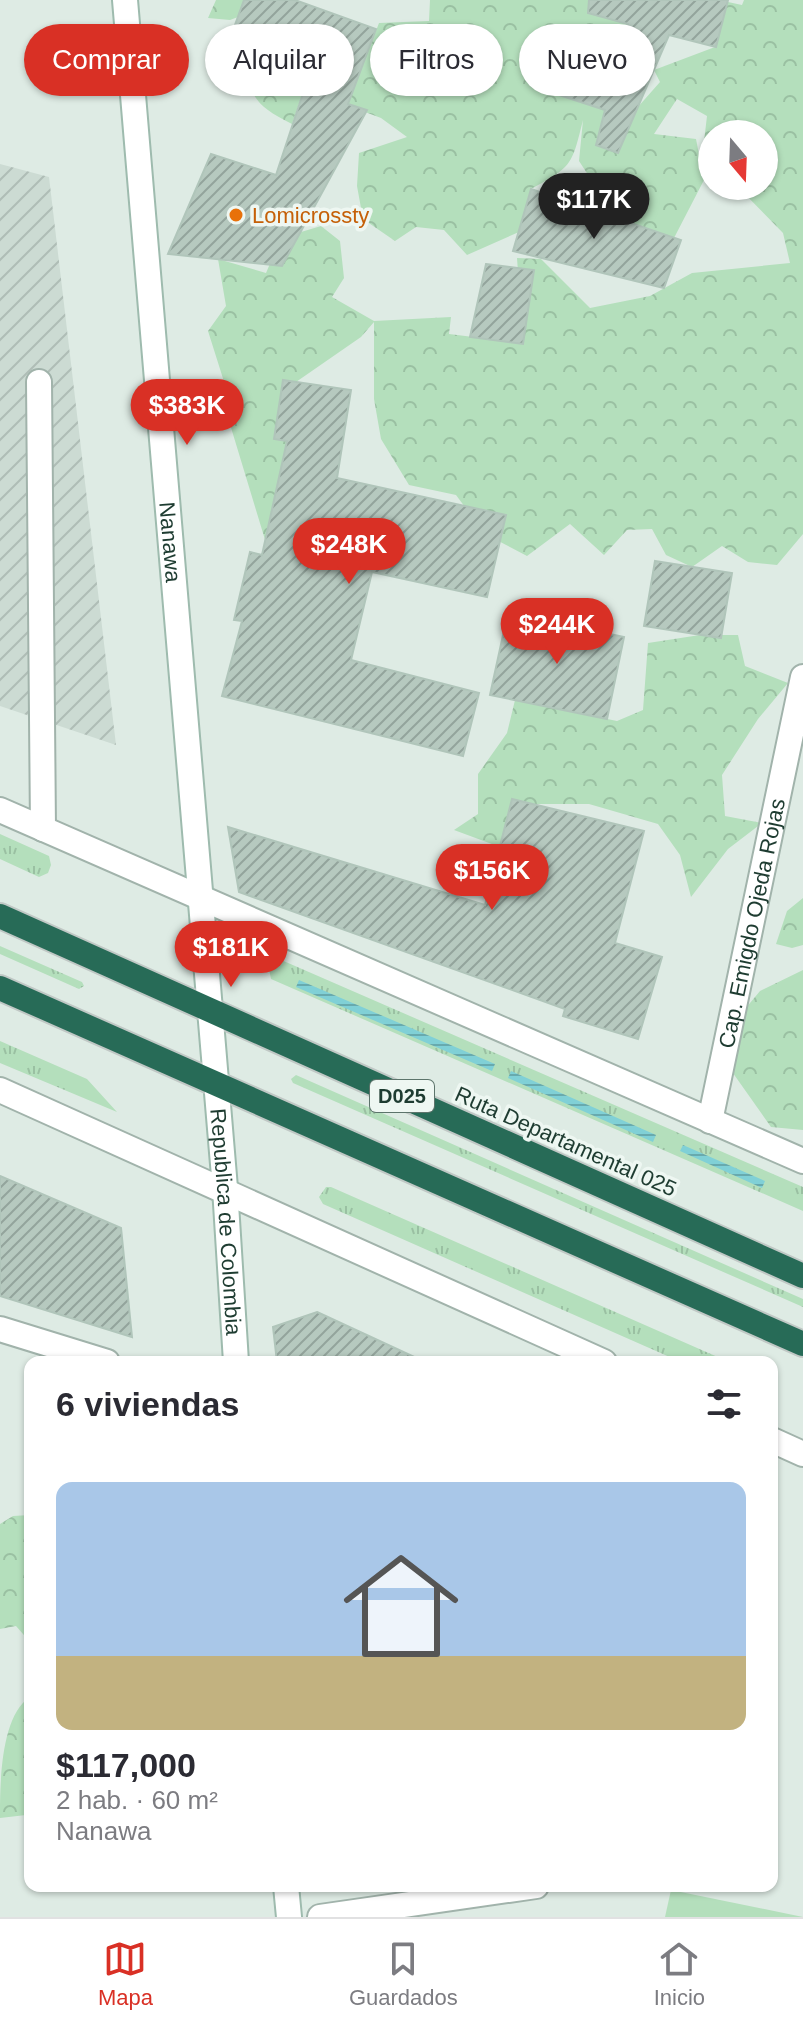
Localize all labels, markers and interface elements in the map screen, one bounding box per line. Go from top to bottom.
chip: Comprar [24,24,189,96]
chip: Alquilar [205,24,354,96]
chip: Filtros [370,24,503,96]
chip: Nuevo [519,24,655,96]
north arrow [698,120,778,200]
map controls [698,120,778,200]
pin: $117K [538,173,650,241]
text: $117K [556,184,632,214]
place label: Lomicrossty [252,203,369,228]
marker: Lomicrossty [227,206,245,224]
pin: $383K [131,379,243,447]
text: $383K [149,390,225,420]
street label: Nanawa [154,501,186,584]
pin: $248K [293,518,405,586]
text: $248K [311,529,387,559]
pin: $244K [501,598,613,666]
text: $244K [519,609,595,639]
street label: Cap. Emigdo Ojeda Rojas [714,796,790,1051]
pin: $156K [436,844,548,912]
text: $156K [454,855,530,885]
pin: $181K [175,921,287,989]
text: $181K [193,932,269,962]
road number: D025 [370,1080,434,1112]
street label: Ruta Departamental 025 [451,1081,680,1202]
street label: Republica de Colombia [205,1107,246,1337]
icon: filters [702,1382,746,1426]
text: 6 viviendas [56,1385,239,1423]
icon: home [329,1534,473,1678]
text: $117,000 [56,1746,196,1784]
text: 2 hab. · 60 m² [56,1785,218,1815]
text: Nanawa [56,1816,151,1846]
tab: Mapa [98,1937,153,2011]
tab: Guardados [349,1937,458,2011]
tab: Inicio [654,1937,705,2011]

